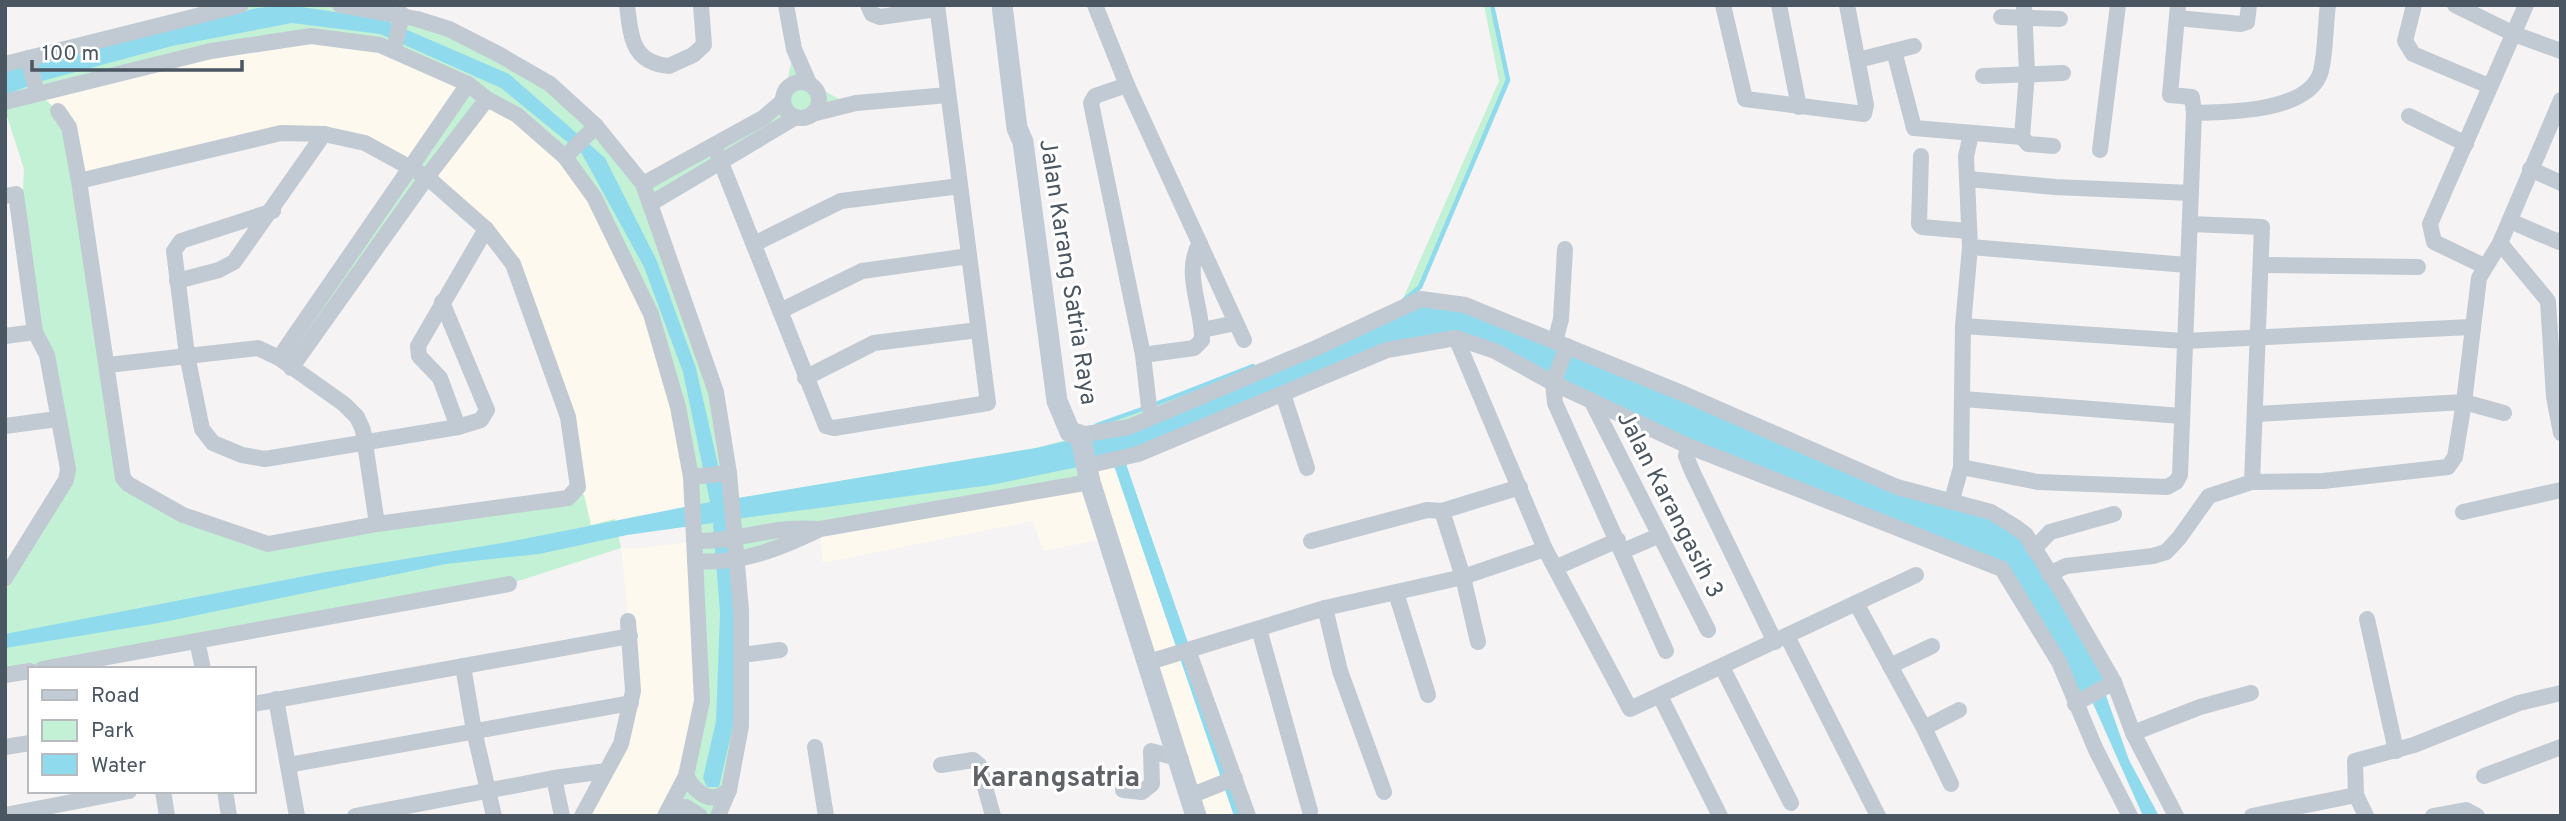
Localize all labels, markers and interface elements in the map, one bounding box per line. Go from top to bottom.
scale bar [32,28,242,72]
text: 100 m [42,41,99,68]
street label: Jalan Karang Satria Raya [1031,137,1103,407]
street label: Jalan Karangasih 3 [1609,407,1729,603]
legend [28,667,256,793]
text: Road [91,683,140,710]
text: Park [91,718,134,745]
text: Water [91,753,146,780]
district label: Karangsatria [972,761,1140,797]

